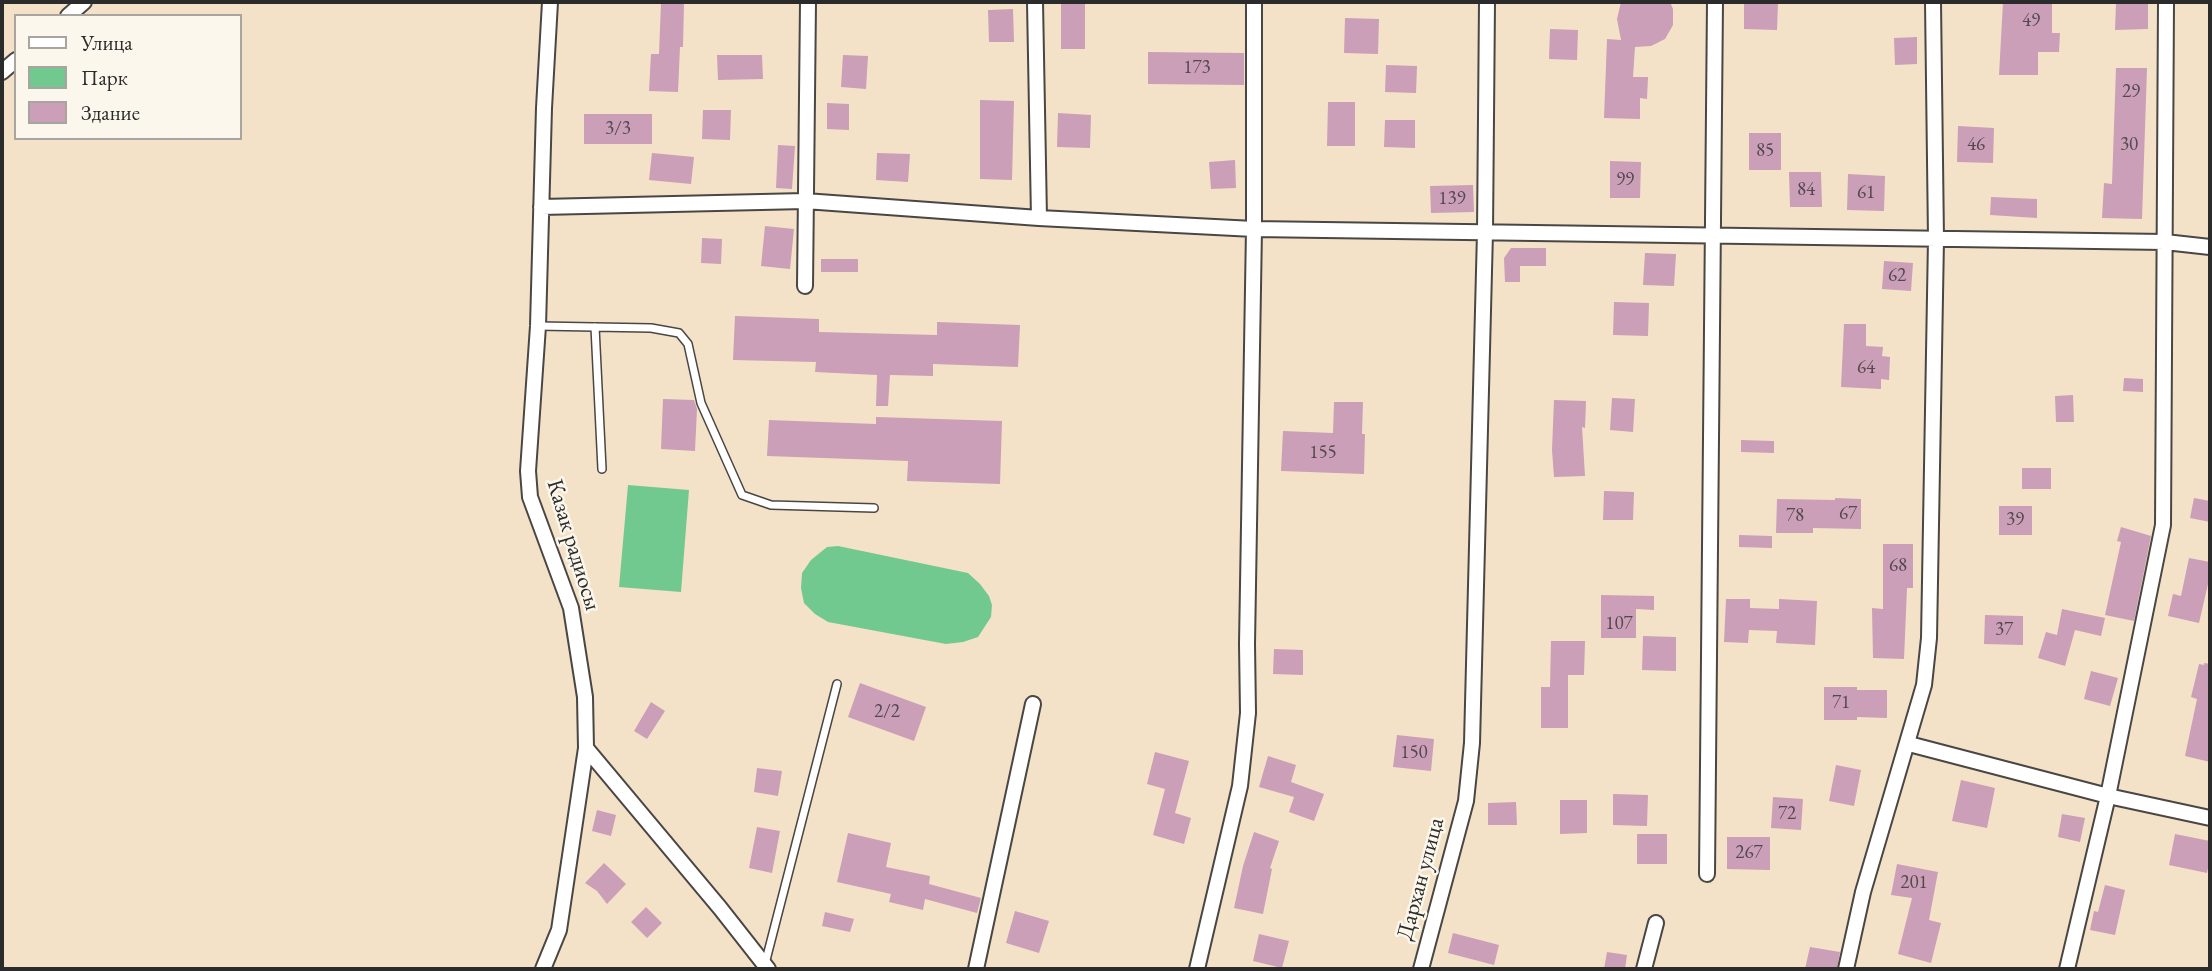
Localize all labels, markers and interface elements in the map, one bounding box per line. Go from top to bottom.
house number: 49 [2022,10,2040,32]
legend [14,14,242,140]
text: Улица [81,29,133,56]
house number: 173 [1183,57,1211,79]
text: Парк [81,64,128,91]
house number: 29 [2122,81,2140,103]
text: Здание [81,99,140,126]
house number: 3/3 [605,118,631,140]
house number: 46 [1967,134,1985,156]
house number: 30 [2120,134,2138,156]
house number: 85 [1756,140,1774,162]
house number: 99 [1616,169,1634,191]
house number: 84 [1797,179,1815,201]
house number: 61 [1857,182,1875,204]
house number: 139 [1438,188,1466,210]
house number: 62 [1888,265,1906,287]
house number: 64 [1857,357,1875,379]
house number: 155 [1309,442,1337,464]
street label: Казак радиосы [540,476,606,614]
house number: 67 [1839,503,1857,525]
house number: 78 [1786,505,1804,527]
house number: 39 [2006,509,2024,531]
house number: 68 [1889,555,1907,577]
house number: 107 [1605,613,1633,635]
house number: 37 [1995,619,2013,641]
house number: 71 [1832,692,1850,714]
house number: 2/2 [874,701,900,723]
house number: 150 [1400,742,1428,764]
house number: 72 [1778,803,1796,825]
street label: Дархан улица [1391,815,1451,943]
house number: 267 [1735,842,1763,864]
house number: 201 [1900,872,1928,894]

